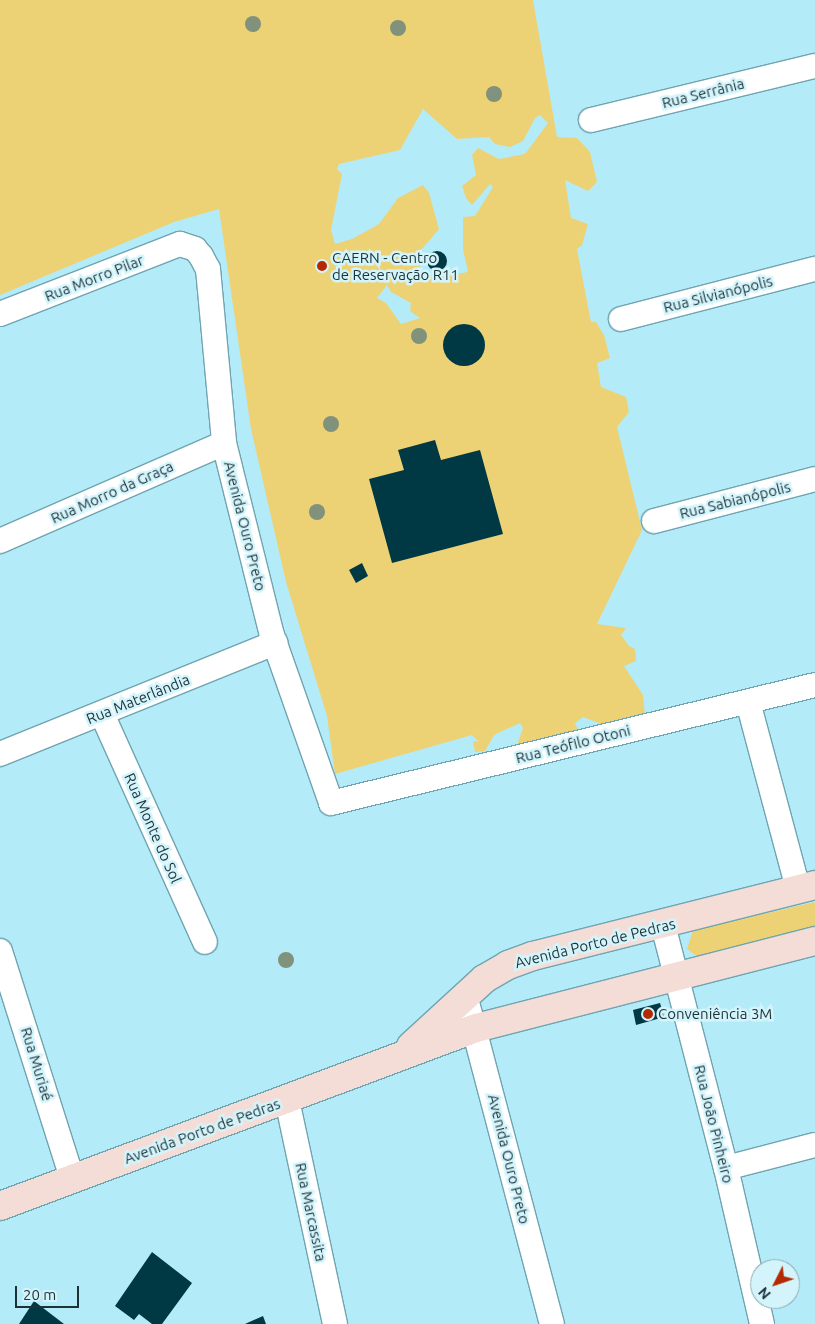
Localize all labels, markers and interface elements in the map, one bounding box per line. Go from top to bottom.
street label: Rua Serrânia [660,74,746,112]
place label: CAERN - Centro de Reservação R11 [332,248,459,283]
street label: Rua Morro Pilar [42,251,146,305]
marker: CAERN - Centro de Reservação R11 [316,260,328,272]
street label: Rua Silvianópolis [661,272,775,316]
street label: Rua Morro da Graça [48,457,176,527]
street label: Avenida Ouro Preto [220,459,270,593]
street label: Rua Sabianópolis [678,478,792,522]
street label: Rua Materlândia [84,670,192,728]
street label: Rua Teófilo Otoni [514,721,632,767]
street label: Rua Monte do Sol [121,770,185,886]
street label: Avenida Porto de Pedras [513,914,677,972]
place label: Conveniência 3M [658,1005,772,1023]
marker: Conveniência 3M [642,1008,654,1020]
street label: Rua Muriaé [17,1025,57,1103]
street label: Rua João Pinheiro [691,1063,737,1185]
street label: Avenida Ouro Preto [484,1092,534,1226]
street label: Avenida Porto de Pedras [122,1094,282,1168]
street label: Rua Marcassita [292,1161,330,1263]
north arrow [750,1259,800,1309]
scale bar [18,1276,81,1308]
text: N [755,1284,774,1302]
text: 20 m [23,1286,56,1303]

